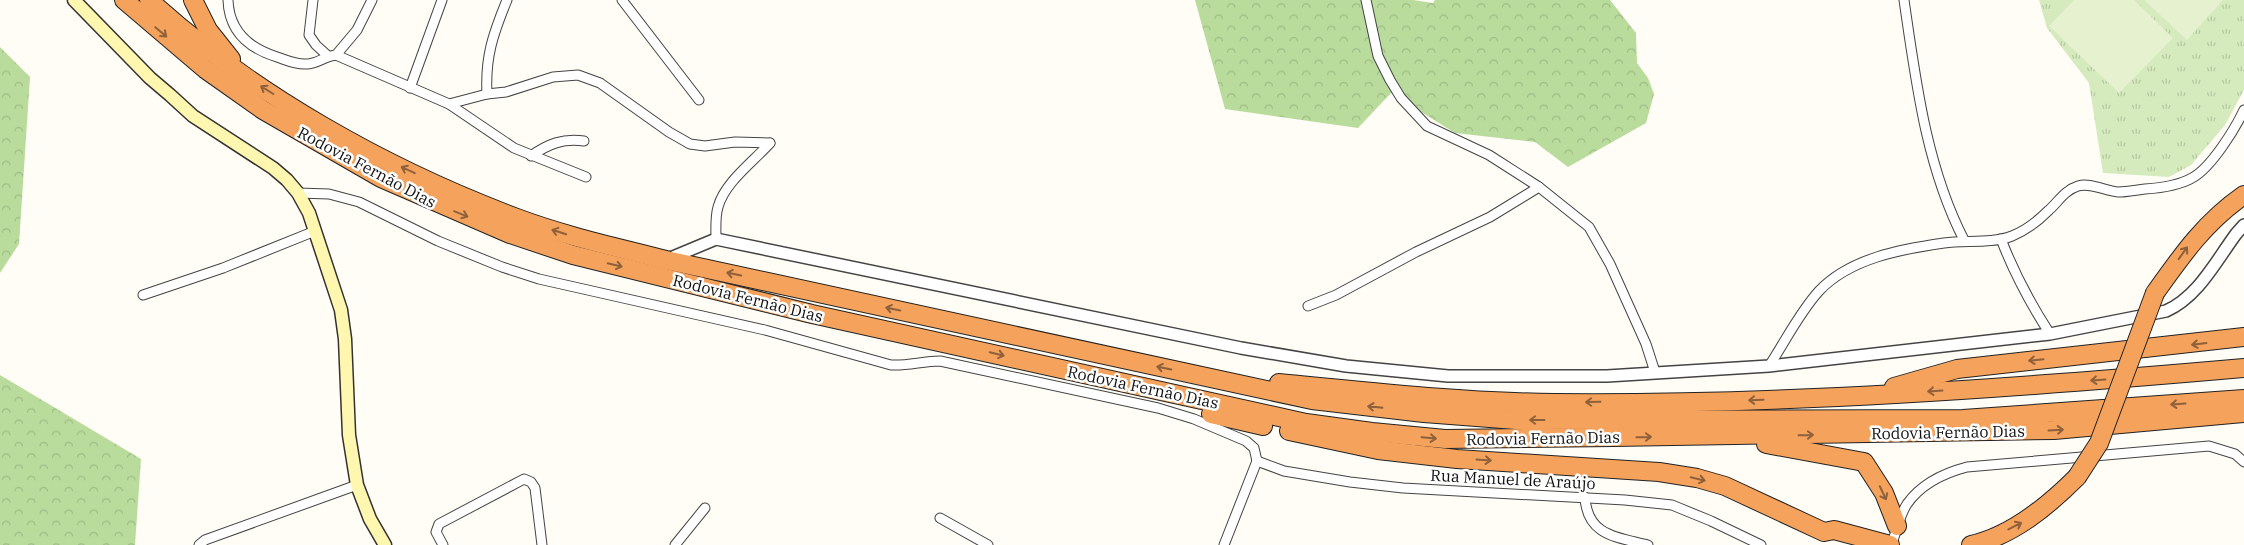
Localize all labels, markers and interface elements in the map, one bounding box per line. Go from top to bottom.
one-way arrow [154,26,167,37]
one-way arrow [261,85,275,95]
street label: Rodovia Fernão Dias [294,122,440,212]
one-way arrow [401,165,416,175]
one-way arrow [453,210,468,219]
one-way arrow [552,227,567,236]
one-way arrow [2178,246,2188,260]
one-way arrow [607,261,623,270]
one-way arrow [726,269,742,279]
street label: Rodovia Fernão Dias [671,270,825,326]
one-way arrow [885,304,901,313]
one-way arrow [2191,339,2207,349]
one-way arrow [988,350,1004,359]
one-way arrow [2028,355,2044,365]
street label: Rodovia Fernão Dias [1066,361,1220,413]
one-way arrow [1157,363,1173,372]
one-way arrow [2090,375,2106,384]
one-way arrow [1928,386,1944,395]
one-way arrow [1748,396,1764,405]
one-way arrow [1585,398,1601,407]
one-way arrow [2170,400,2186,409]
one-way arrow [1368,402,1384,412]
one-way arrow [1529,415,1545,425]
street label: Rodovia Fernão Dias [1871,421,2025,443]
one-way arrow [2048,425,2064,434]
street label: Rodovia Fernão Dias [1466,427,1620,449]
one-way arrow [1798,430,1814,440]
one-way arrow [1636,432,1652,442]
one-way arrow [1421,433,1437,442]
one-way arrow [1476,456,1492,465]
street label: Rua Manuel de Araújo [1430,465,1596,493]
one-way arrow [1690,475,1706,484]
one-way arrow [1879,485,1888,500]
one-way arrow [2007,521,2022,530]

